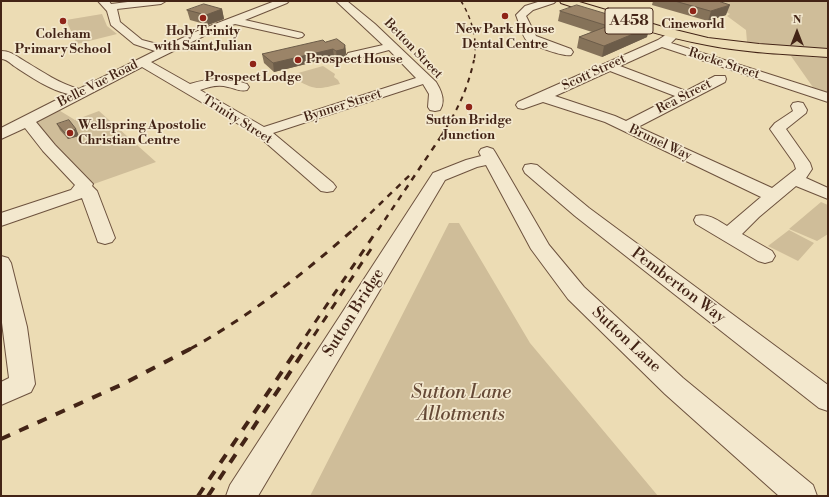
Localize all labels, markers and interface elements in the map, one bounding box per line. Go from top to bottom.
marker: Cineworld [688,6,698,16]
road number: A458 [605,8,653,34]
marker: New Park House Dental Centre [500,11,510,21]
north arrow [777,12,817,52]
marker: Holy Trinity with Saint Julian [198,13,208,23]
text: N [793,13,801,27]
marker: Coleham Primary School [58,16,68,26]
street label: Betton Street [380,16,446,82]
place label: Cineworld [661,17,725,33]
place label: New Park House Dental Centre [456,22,554,53]
place label: Holy Trinity with Saint Julian [154,24,252,55]
place label: Coleham Primary School [15,27,111,58]
street label: Rocke Street [686,45,762,83]
street label: Scott Street [560,51,628,95]
place label: Prospect House [306,52,403,68]
marker: Prospect House [293,55,303,65]
street label: Belle Vue Road [55,57,141,111]
marker: Prospect Lodge [248,59,258,69]
place label: Prospect Lodge [205,70,301,86]
street label: Rea Street [654,76,714,118]
street label: Bynner Street [302,86,384,126]
street label: Trinity Street [199,92,275,148]
marker: Sutton Bridge Junction [464,102,474,112]
place label: Sutton Bridge Junction [426,113,512,144]
place label: Wellspring Apostolic Christian Centre [78,118,206,149]
street label: Brunel Way [626,122,694,164]
marker: Wellspring Apostolic Christian Centre [65,128,75,138]
street label: Pemberton Way [627,244,729,328]
street label: Sutton Bridge [319,265,389,361]
street label: Sutton Lane [587,303,665,377]
park label: Sutton Lane Allotments [411,382,511,426]

